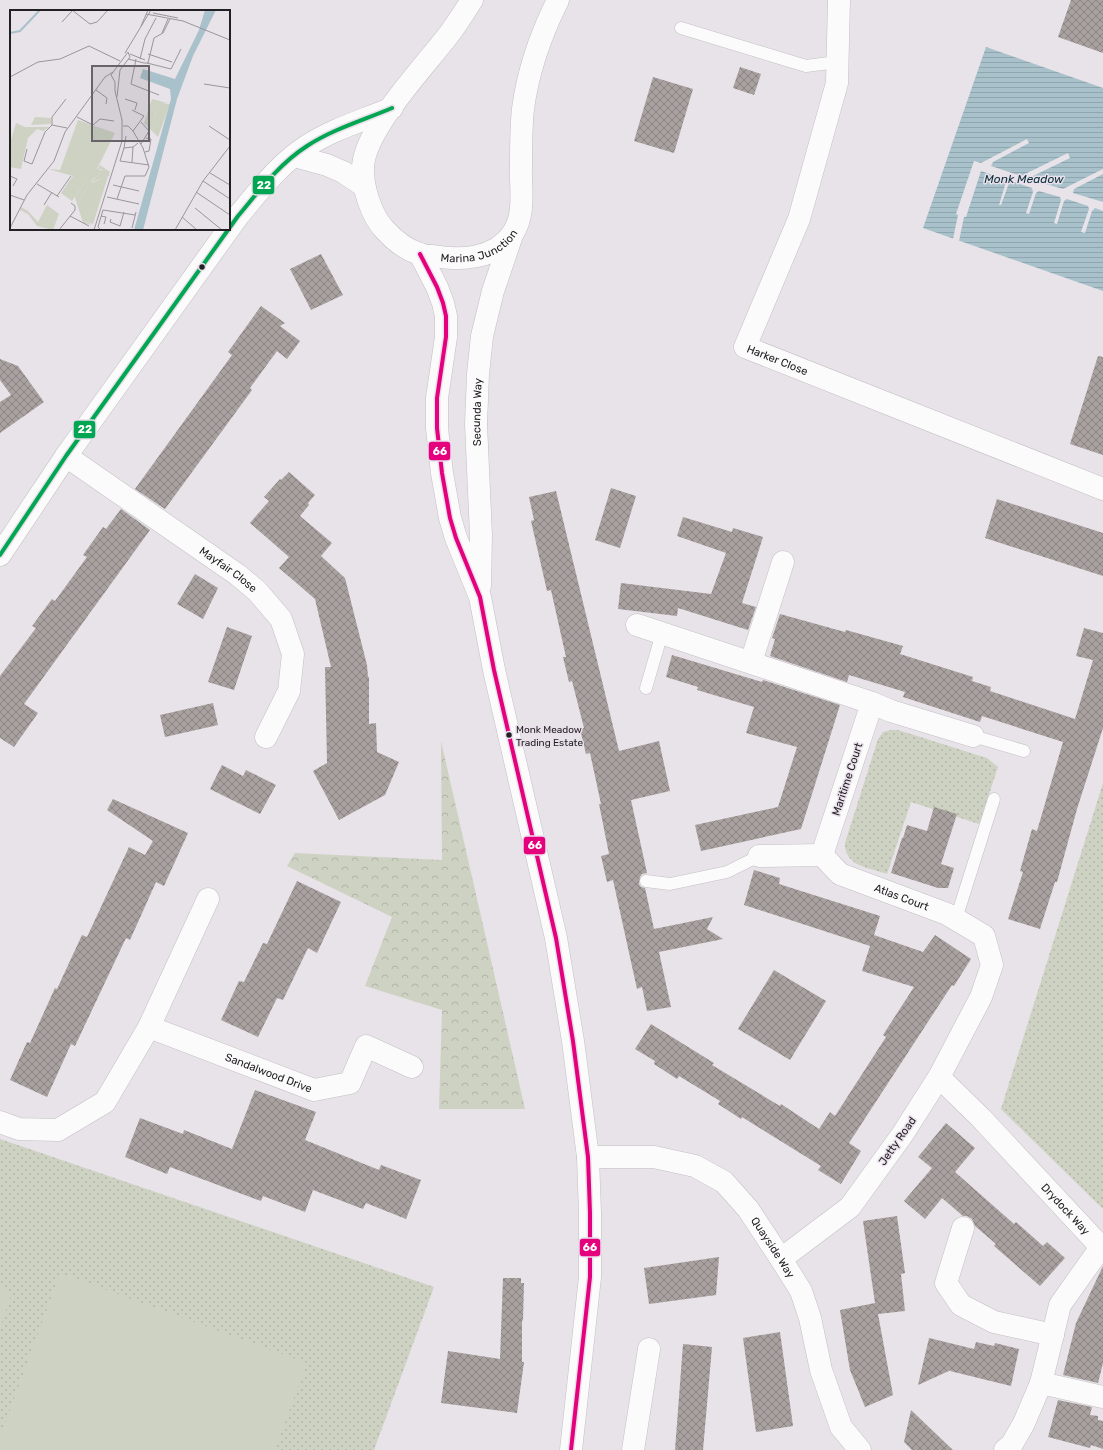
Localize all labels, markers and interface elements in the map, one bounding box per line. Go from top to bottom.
inset map [10,10,230,230]
water label: Monk Meadow [984,172,1064,186]
line badge: 22 [252,175,275,195]
text: 22 [257,179,271,192]
street label: Marina Junction [440,227,521,265]
unlabelled marker [197,262,207,272]
street label: Harker Close [745,342,810,378]
street label: Secunda Way [470,378,485,446]
line badge: 22 [73,420,96,439]
text: 22 [78,423,92,436]
line badge: 66 [428,441,451,461]
text: 66 [433,445,447,458]
street label: Mayfair Close [197,544,260,595]
place label: Monk Meadow Trading Estate [516,724,584,749]
marker: Monk Meadow Trading Estate [504,730,514,740]
street label: Maritime Court [830,740,866,817]
line badge: 66 [523,836,546,855]
text: 66 [528,839,542,852]
street label: Atlas Court [872,881,931,914]
street label: Sandalwood Drive [223,1051,314,1096]
street label: Jetty Road [876,1115,919,1168]
street label: Drydock Way [1038,1181,1092,1238]
street label: Quayside Way [748,1215,797,1280]
line badge: 66 [579,1238,601,1257]
text: 66 [583,1241,597,1254]

